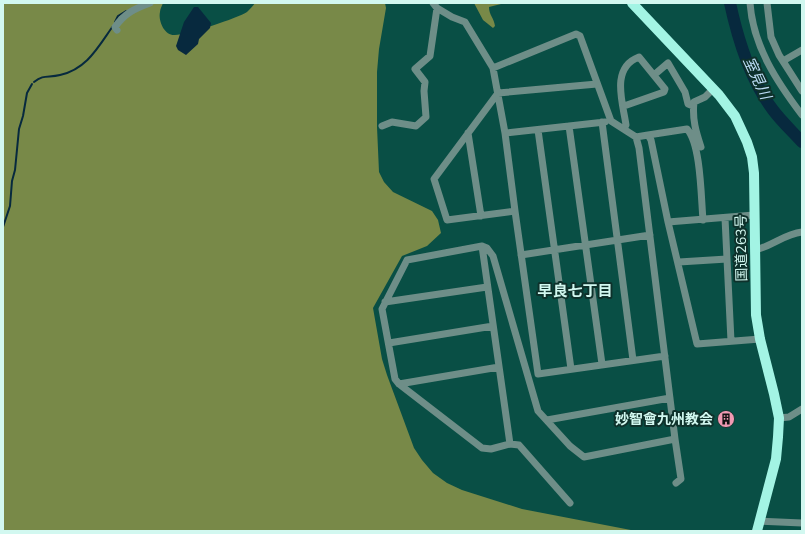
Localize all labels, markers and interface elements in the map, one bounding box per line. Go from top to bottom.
water label: 室見川 [738,53,776,104]
street label: 国道263号 [731,214,752,282]
district label: 早良七丁目 [537,281,613,301]
building icon: 妙智會九州教会 [716,409,736,429]
place label: 妙智會九州教会 [615,410,713,429]

